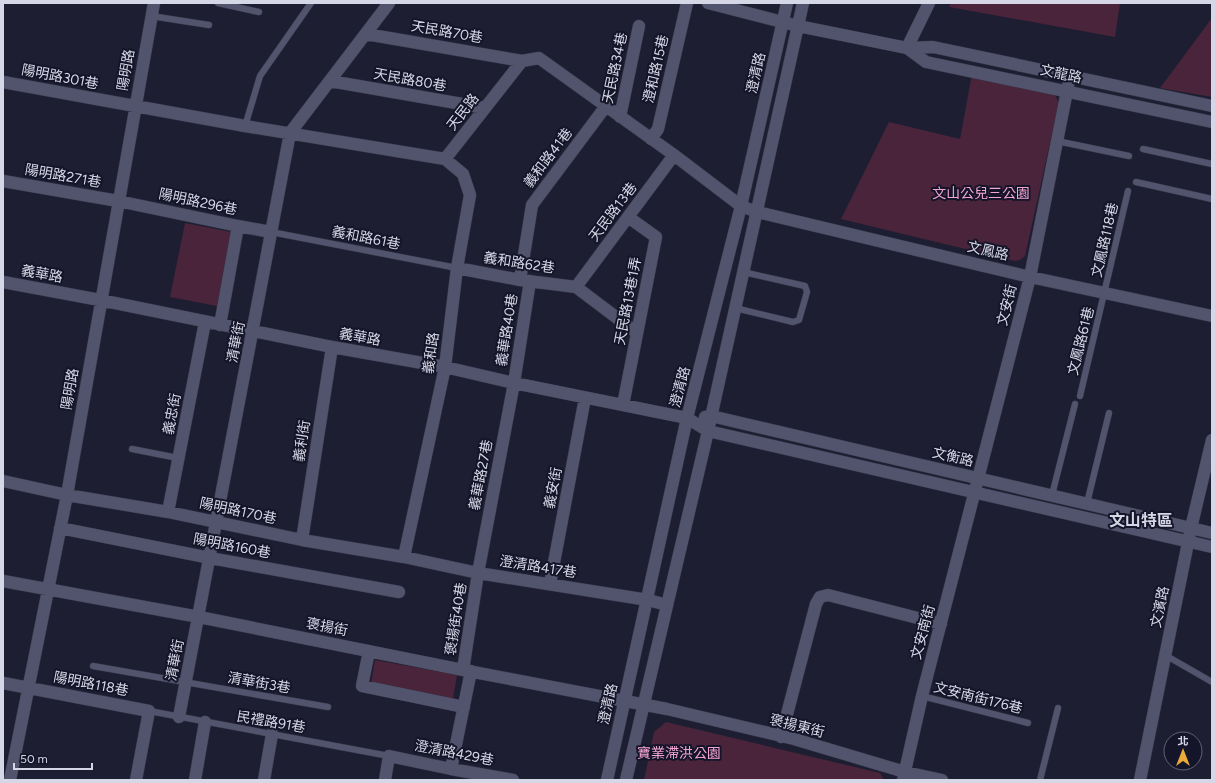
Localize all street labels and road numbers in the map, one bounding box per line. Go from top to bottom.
street label: 天民路70巷 [410,17,484,47]
street label: 天民路34巷 [599,31,631,105]
street label: 澄和路15巷 [640,33,672,105]
street label: 陽明路 [114,48,138,92]
street label: 澄清路 [743,51,769,95]
street label: 陽明路301巷 [20,61,100,93]
street label: 文龍路 [1039,61,1083,87]
street label: 天民路80巷 [372,65,448,95]
street label: 天民路 [443,90,483,134]
street label: 義和路41巷 [520,125,576,191]
street label: 陽明路271巷 [24,161,102,191]
street label: 天民路13巷 [585,179,641,245]
street label: 陽明路296巷 [157,185,239,219]
street label: 文鳳路118巷 [1088,201,1122,279]
street label: 義和路61巷 [330,223,402,253]
street label: 文鳳路 [966,238,1010,264]
street label: 義和路62巷 [482,249,556,277]
street label: 天民路13巷1弄 [611,256,645,346]
street label: 義華路 [20,262,64,286]
street label: 文安街 [994,283,1020,327]
street label: 義華路40巷 [493,292,521,368]
street label: 文鳳路61巷 [1064,305,1098,377]
street label: 清華街 [224,320,248,364]
street label: 義華路 [338,325,382,349]
street label: 義和路 [420,331,442,375]
street label: 澄清路 [666,365,694,409]
street label: 陽明路 [58,367,82,411]
street label: 義忠街 [160,392,184,436]
street label: 義利街 [290,419,314,463]
street label: 義華路27巷 [466,438,496,512]
street label: 文衡路 [931,444,975,470]
street label: 義安街 [541,466,565,510]
street label: 陽明路170巷 [198,495,278,527]
street label: 陽明路160巷 [192,530,272,562]
street label: 澄清路417巷 [498,553,578,581]
street label: 褒揚街40巷 [442,581,470,657]
street label: 文濱路 [1147,585,1173,629]
street label: 文安南街 [908,603,938,661]
street label: 褒揚街 [305,615,349,639]
street label: 清華街 [163,638,187,682]
street label: 陽明路118巷 [52,668,130,700]
street label: 清華街3巷 [226,669,292,697]
street label: 文安南街176巷 [932,679,1024,717]
street label: 澄清路 [595,682,621,726]
street label: 民禮路91巷 [235,708,307,736]
street label: 褒揚東街 [768,711,826,741]
street label: 澄清路429巷 [413,737,495,769]

